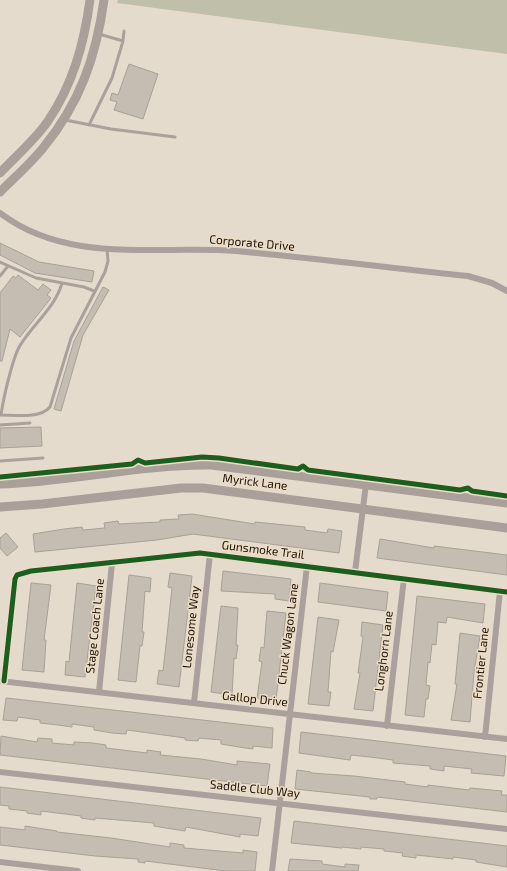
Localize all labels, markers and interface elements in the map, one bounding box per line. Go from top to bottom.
street label: Corporate Drive [209,231,295,253]
street label: Myrick Lane [222,470,288,492]
street label: Gunsmoke Trail [221,537,306,561]
street label: Stage Coach Lane [82,578,106,674]
street label: Chuck Wagon Lane [274,582,300,685]
street label: Lonesome Way [179,584,201,669]
street label: Longhorn Lane [371,610,395,692]
street label: Frontier Lane [469,626,491,699]
street label: Gallop Drive [221,688,289,708]
street label: Saddle Club Way [209,776,301,800]

